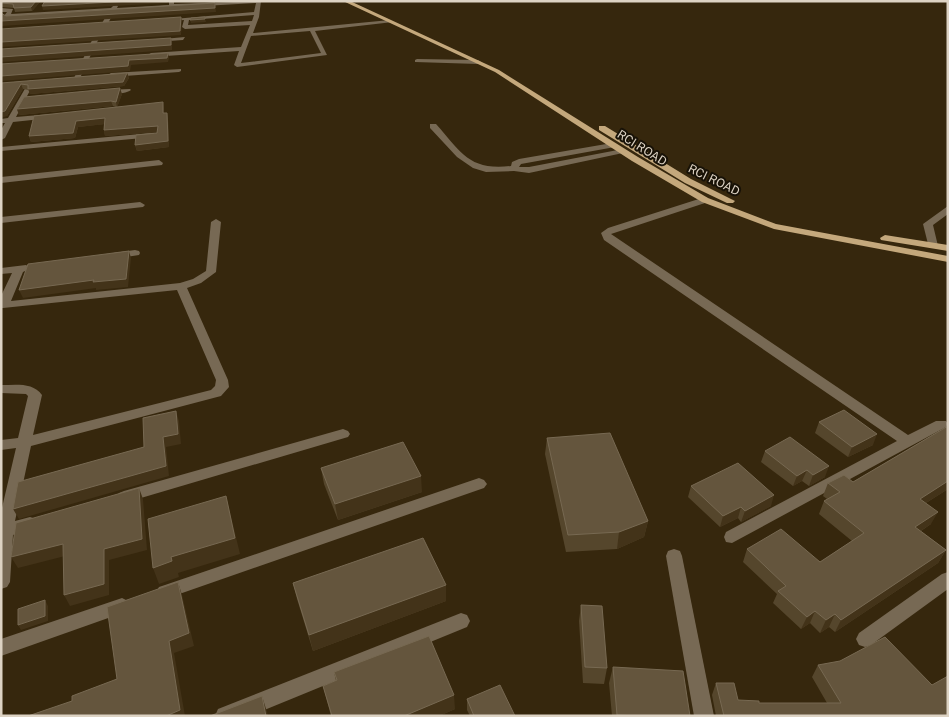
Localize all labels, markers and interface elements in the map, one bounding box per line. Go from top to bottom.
street label: RCI ROAD [615,127,669,169]
street label: RCI ROAD [686,161,742,199]

